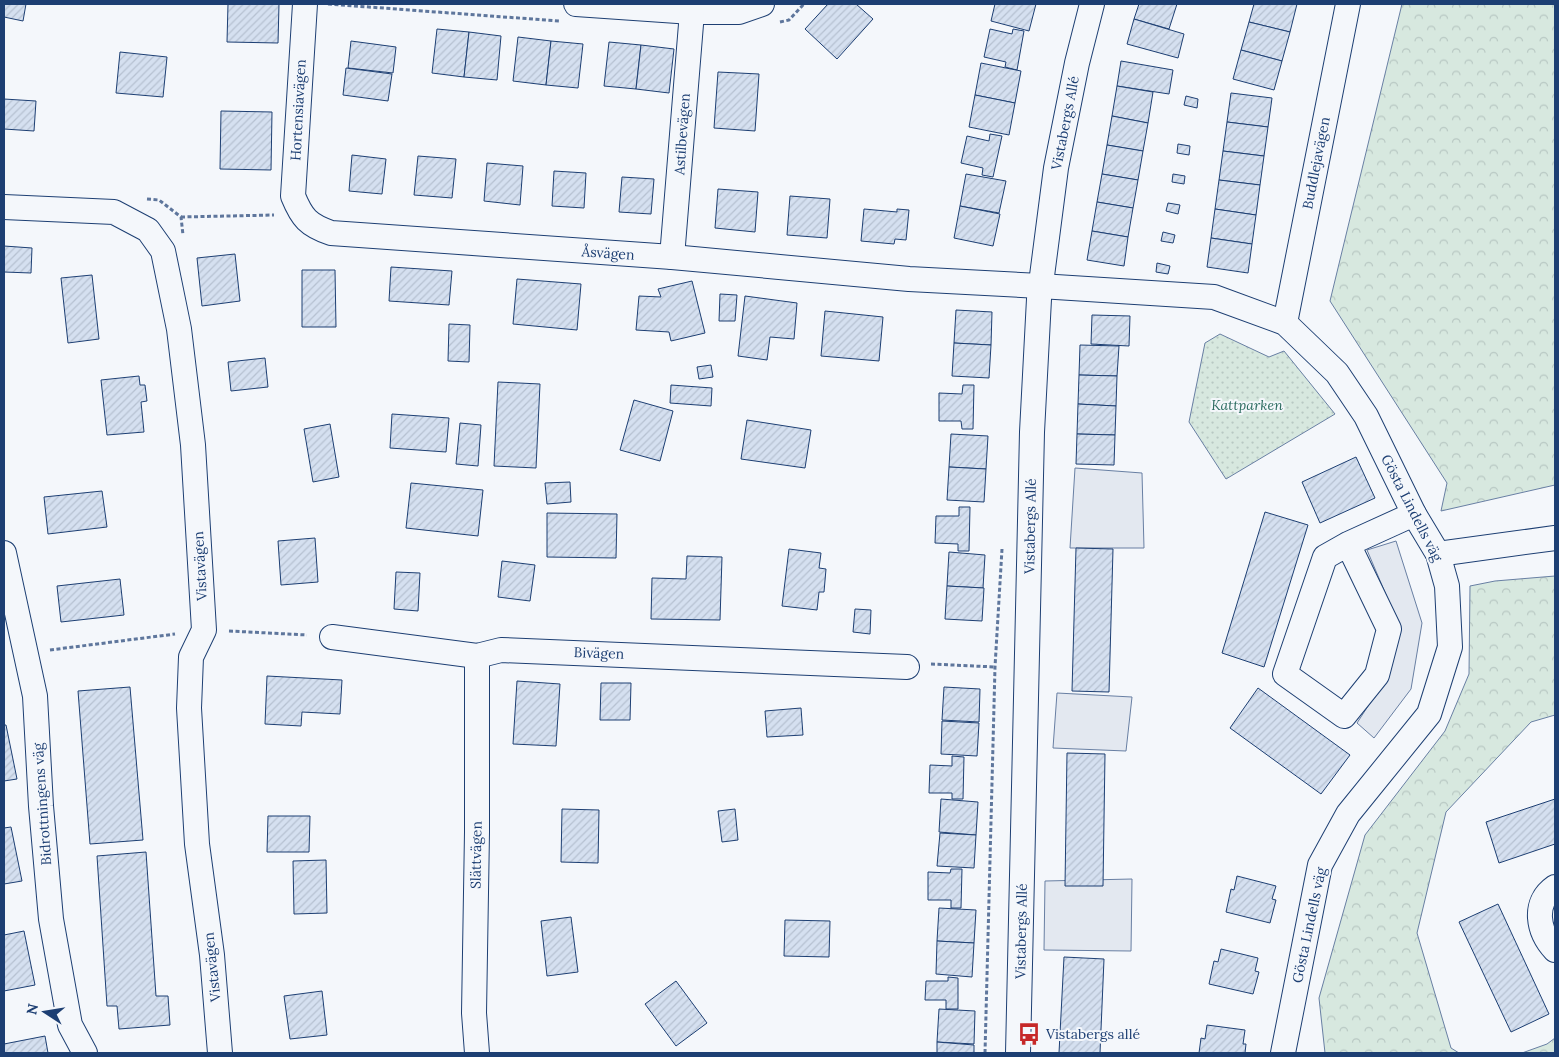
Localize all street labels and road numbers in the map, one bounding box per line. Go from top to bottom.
street label: Hortensiavägen [286,58,310,161]
street label: Vistabergs Allé [1047,74,1083,173]
street label: Astilbevägen [670,92,694,177]
street label: Buddlejavägen [1298,115,1334,211]
street label: Åsvägen [580,242,636,264]
street label: Gösta Lindells väg [1377,451,1447,565]
street label: Vistabergs Allé [1020,478,1040,575]
street label: Vistavägen [189,530,211,602]
street label: Bivägen [573,643,625,663]
street label: Bidrottningens väg [29,742,55,866]
street label: Slättvägen [466,820,486,889]
street label: Gösta Lindells väg [1288,865,1330,984]
street label: Vistabergs Allé [1011,883,1031,980]
street label: Vistavägen [199,931,225,1004]

